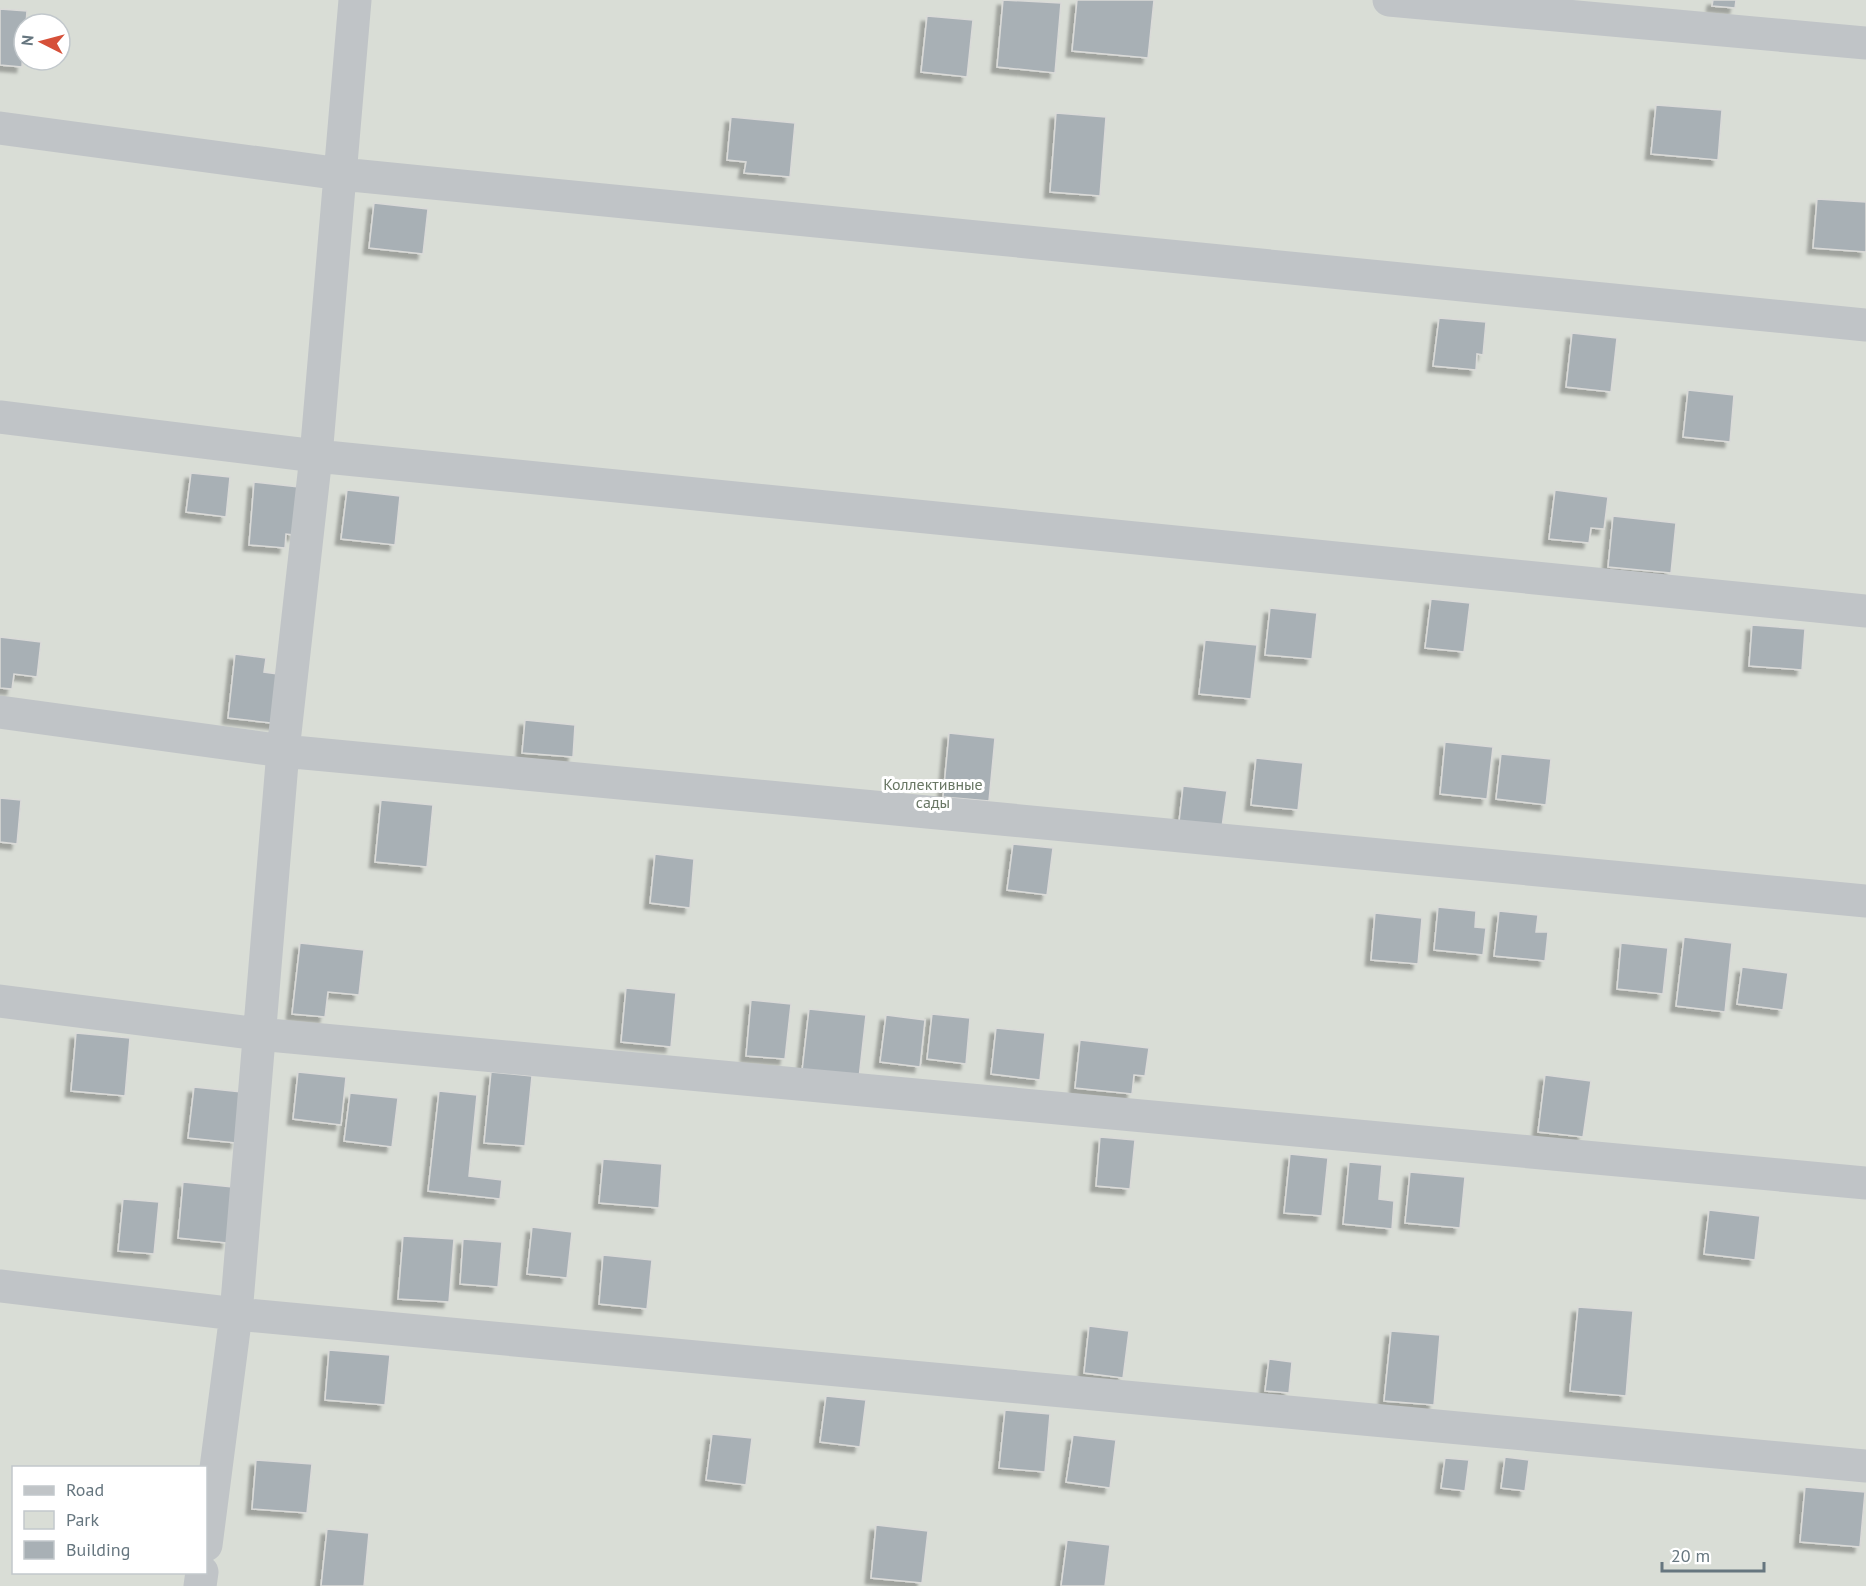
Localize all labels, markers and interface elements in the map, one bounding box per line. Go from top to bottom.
north arrow [12,12,72,72]
text: N [17,34,38,47]
park label: Коллективные сады [883,774,983,812]
legend [12,1466,207,1574]
text: Road [66,1478,104,1501]
text: Park [66,1508,99,1531]
scale bar [1662,1535,1764,1573]
text: Building [66,1538,130,1561]
text: 20 m [1671,1544,1710,1567]

